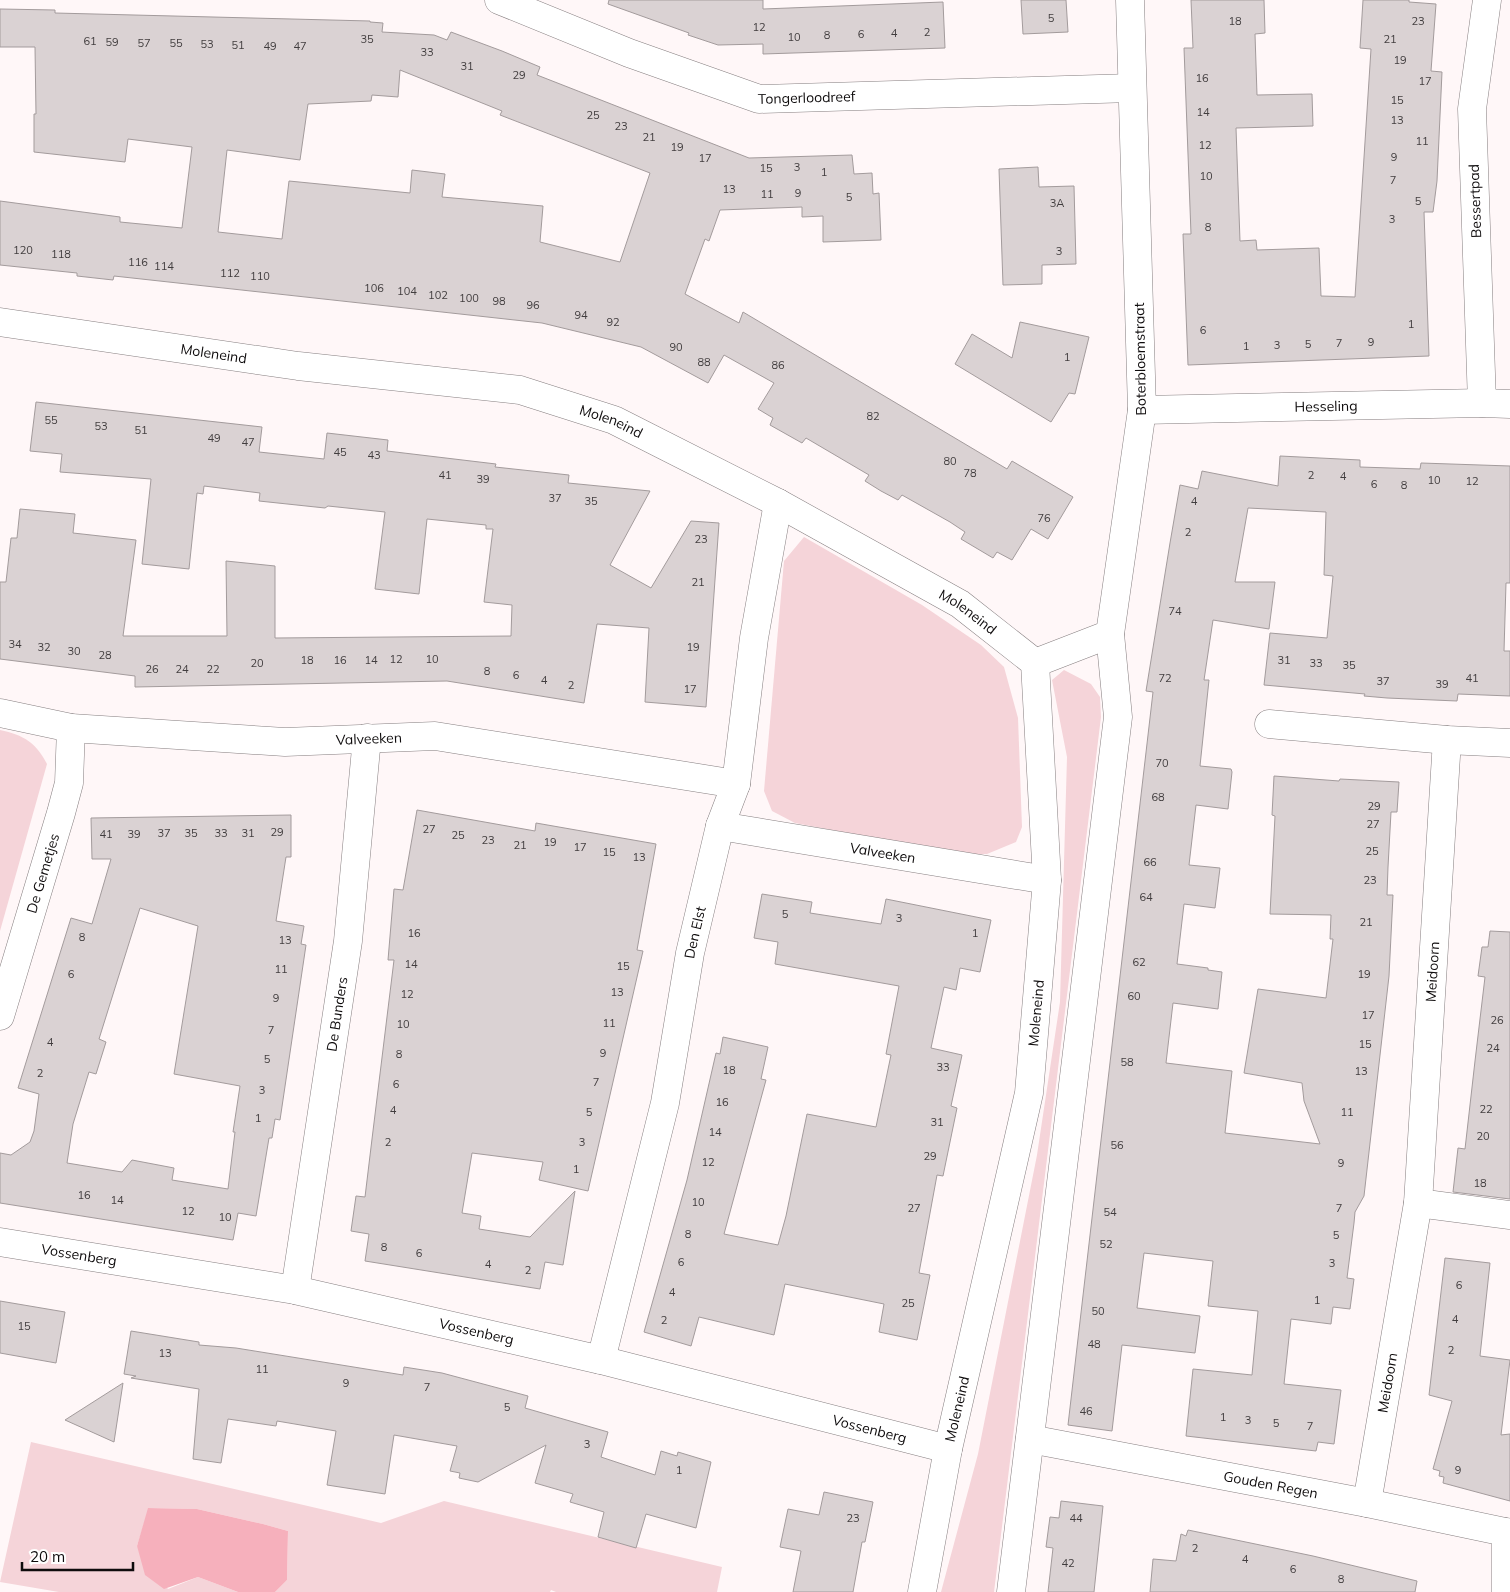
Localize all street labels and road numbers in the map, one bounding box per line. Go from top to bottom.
street label: Tongerloodreef [758,87,856,108]
street label: Bessertpad [1465,164,1485,238]
street label: Boterbloemstraat [1130,302,1150,416]
street label: Moleneind [179,340,248,367]
street label: Hesseling [1294,397,1358,416]
street label: Moleneind [577,401,646,442]
street label: Moleneind [936,585,1000,638]
street label: Valveeken [335,728,402,749]
street label: De Gemetjes [22,831,63,915]
street label: Valveeken [849,839,917,867]
street label: Den Elst [680,904,710,960]
street label: Meidoorn [1422,941,1443,1003]
street label: De Bunders [322,975,351,1053]
street label: Moleneind [1024,979,1048,1047]
street label: Vossenberg [40,1240,118,1270]
street label: Vossenberg [437,1314,516,1349]
street label: Meidoorn [1373,1351,1401,1414]
street label: Moleneind [941,1374,973,1444]
street label: Vossenberg [830,1411,909,1447]
street label: Gouden Regen [1222,1467,1319,1502]

